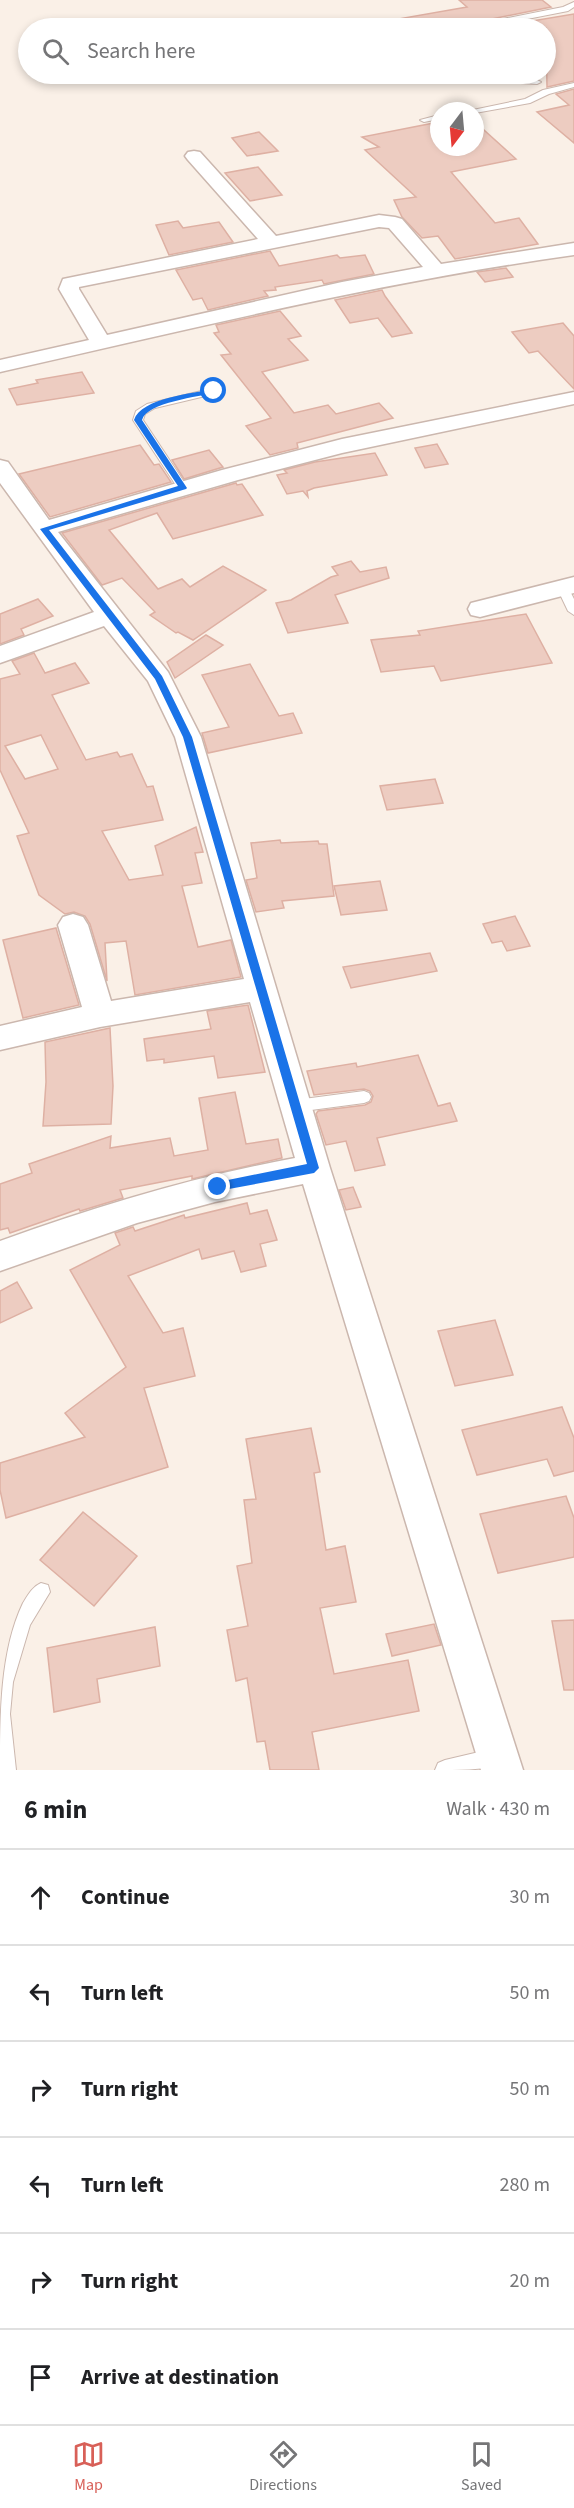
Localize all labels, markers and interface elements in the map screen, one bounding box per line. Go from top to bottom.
search box [18,18,556,84]
icon: search [39,35,72,68]
text: Search here [87,35,195,67]
north arrow [430,102,484,156]
route start [200,377,226,403]
route end [204,1173,230,1199]
text: 6 min [24,1791,87,1828]
text: Walk · 430 m [446,1795,550,1823]
icon: ahead [24,1881,57,1914]
text: Continue [81,1881,170,1913]
text: 30 m [510,1883,550,1911]
icon: left [24,1977,57,2010]
text: Turn left [81,1977,163,2009]
text: 50 m [510,1979,550,2007]
icon: right [24,2073,57,2106]
text: Turn right [81,2073,178,2105]
text: 50 m [510,2075,550,2103]
icon: left [24,2169,57,2202]
text: Turn left [81,2169,163,2201]
text: 280 m [500,2171,550,2199]
icon: right [24,2265,57,2298]
text: Turn right [81,2265,178,2297]
text: 20 m [510,2267,550,2295]
icon: arrive [24,2361,57,2394]
text: Arrive at destination [81,2361,279,2393]
tab: Map [72,2438,105,2496]
tab: Directions [249,2438,317,2496]
tab: Saved [461,2438,502,2496]

